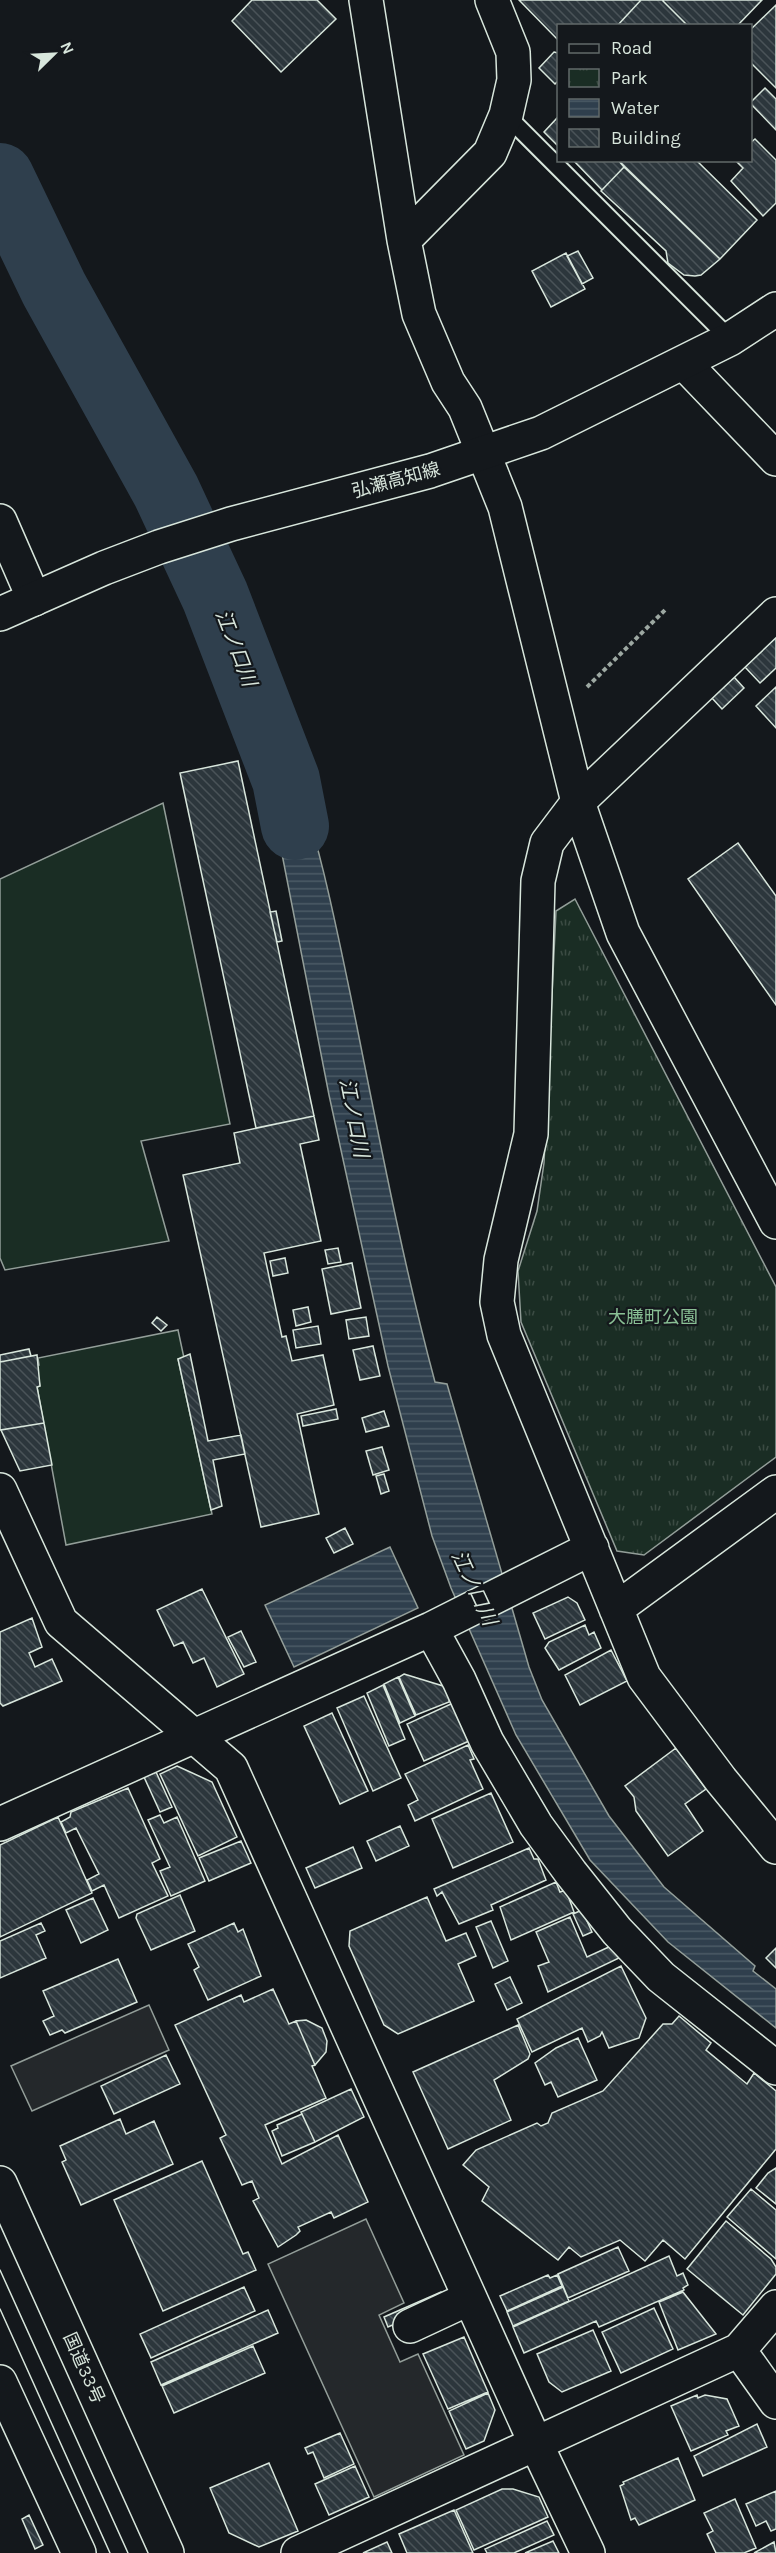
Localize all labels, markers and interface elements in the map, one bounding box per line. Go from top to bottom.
north arrow [24,24,84,84]
legend [557,24,752,162]
text: Road [611,37,652,59]
text: N [56,39,78,57]
text: Park [611,67,648,89]
text: Water [611,97,659,119]
text: Building [611,127,681,149]
street label: 弘瀬高知線 [350,458,442,502]
water label: 江ノ口川 [211,607,262,691]
water label: 江ノ口川 [335,1077,373,1161]
park label: 大膳町公園 [608,1306,698,1328]
water label: 江ノ口川 [447,1547,502,1631]
street label: 国道33号 [59,2329,109,2407]

